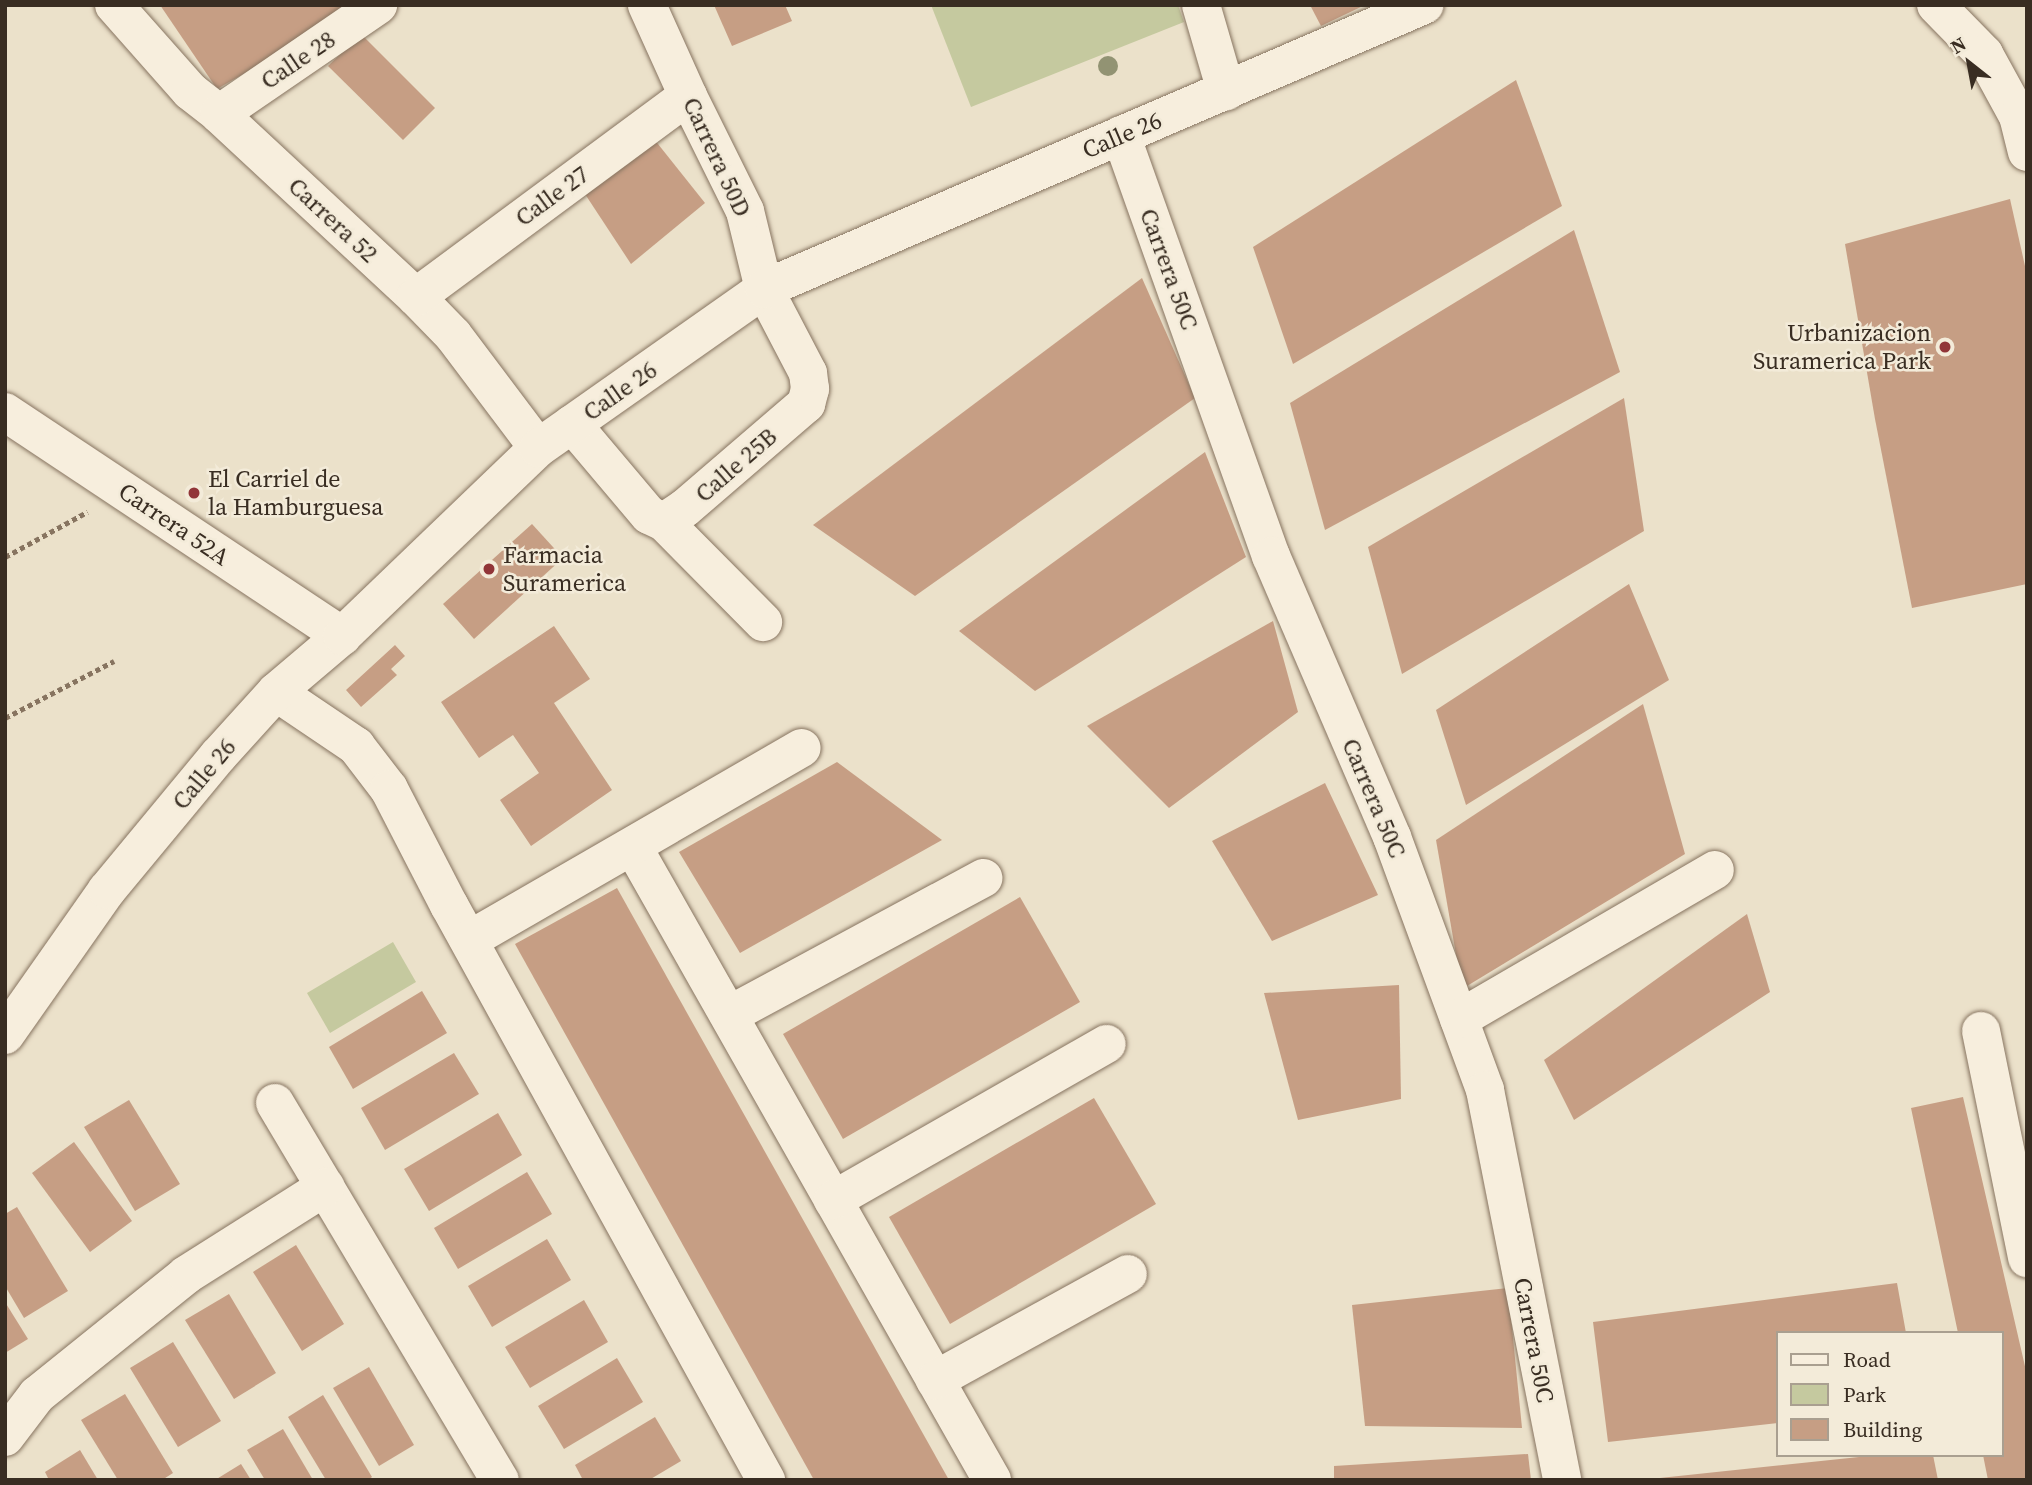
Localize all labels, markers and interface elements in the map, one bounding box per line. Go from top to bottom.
street label: Calle 28 [255,25,341,95]
north arrow [1934,28,2004,98]
text: N [1946,30,1971,60]
street label: Carrera 50D [677,93,757,221]
street label: Calle 26 [1078,105,1166,165]
street label: Calle 27 [510,160,594,232]
street label: Carrera 52 [283,172,383,268]
street label: Carrera 50C [1134,205,1204,333]
place label: Urbanizacion Suramerica Park [1753,319,1931,375]
marker: Urbanizacion Suramerica Park [1937,339,1953,355]
street label: Calle 26 [578,355,662,427]
street label: Calle 25B [689,422,783,508]
place label: El Carriel de la Hamburguesa [208,465,383,521]
street label: Carrera 52A [113,477,235,571]
marker: El Carriel de la Hamburguesa [186,485,202,501]
place label: Farmacia Suramerica [503,541,626,597]
marker: Farmacia Suramerica [481,561,497,577]
street label: Calle 26 [166,733,242,815]
street label: Carrera 50C [1336,734,1412,862]
street label: Carrera 50C [1508,1275,1560,1405]
legend [1776,1331,2004,1457]
text: Road [1843,1345,1891,1374]
text: Park [1843,1380,1886,1409]
text: Building [1843,1415,1922,1444]

